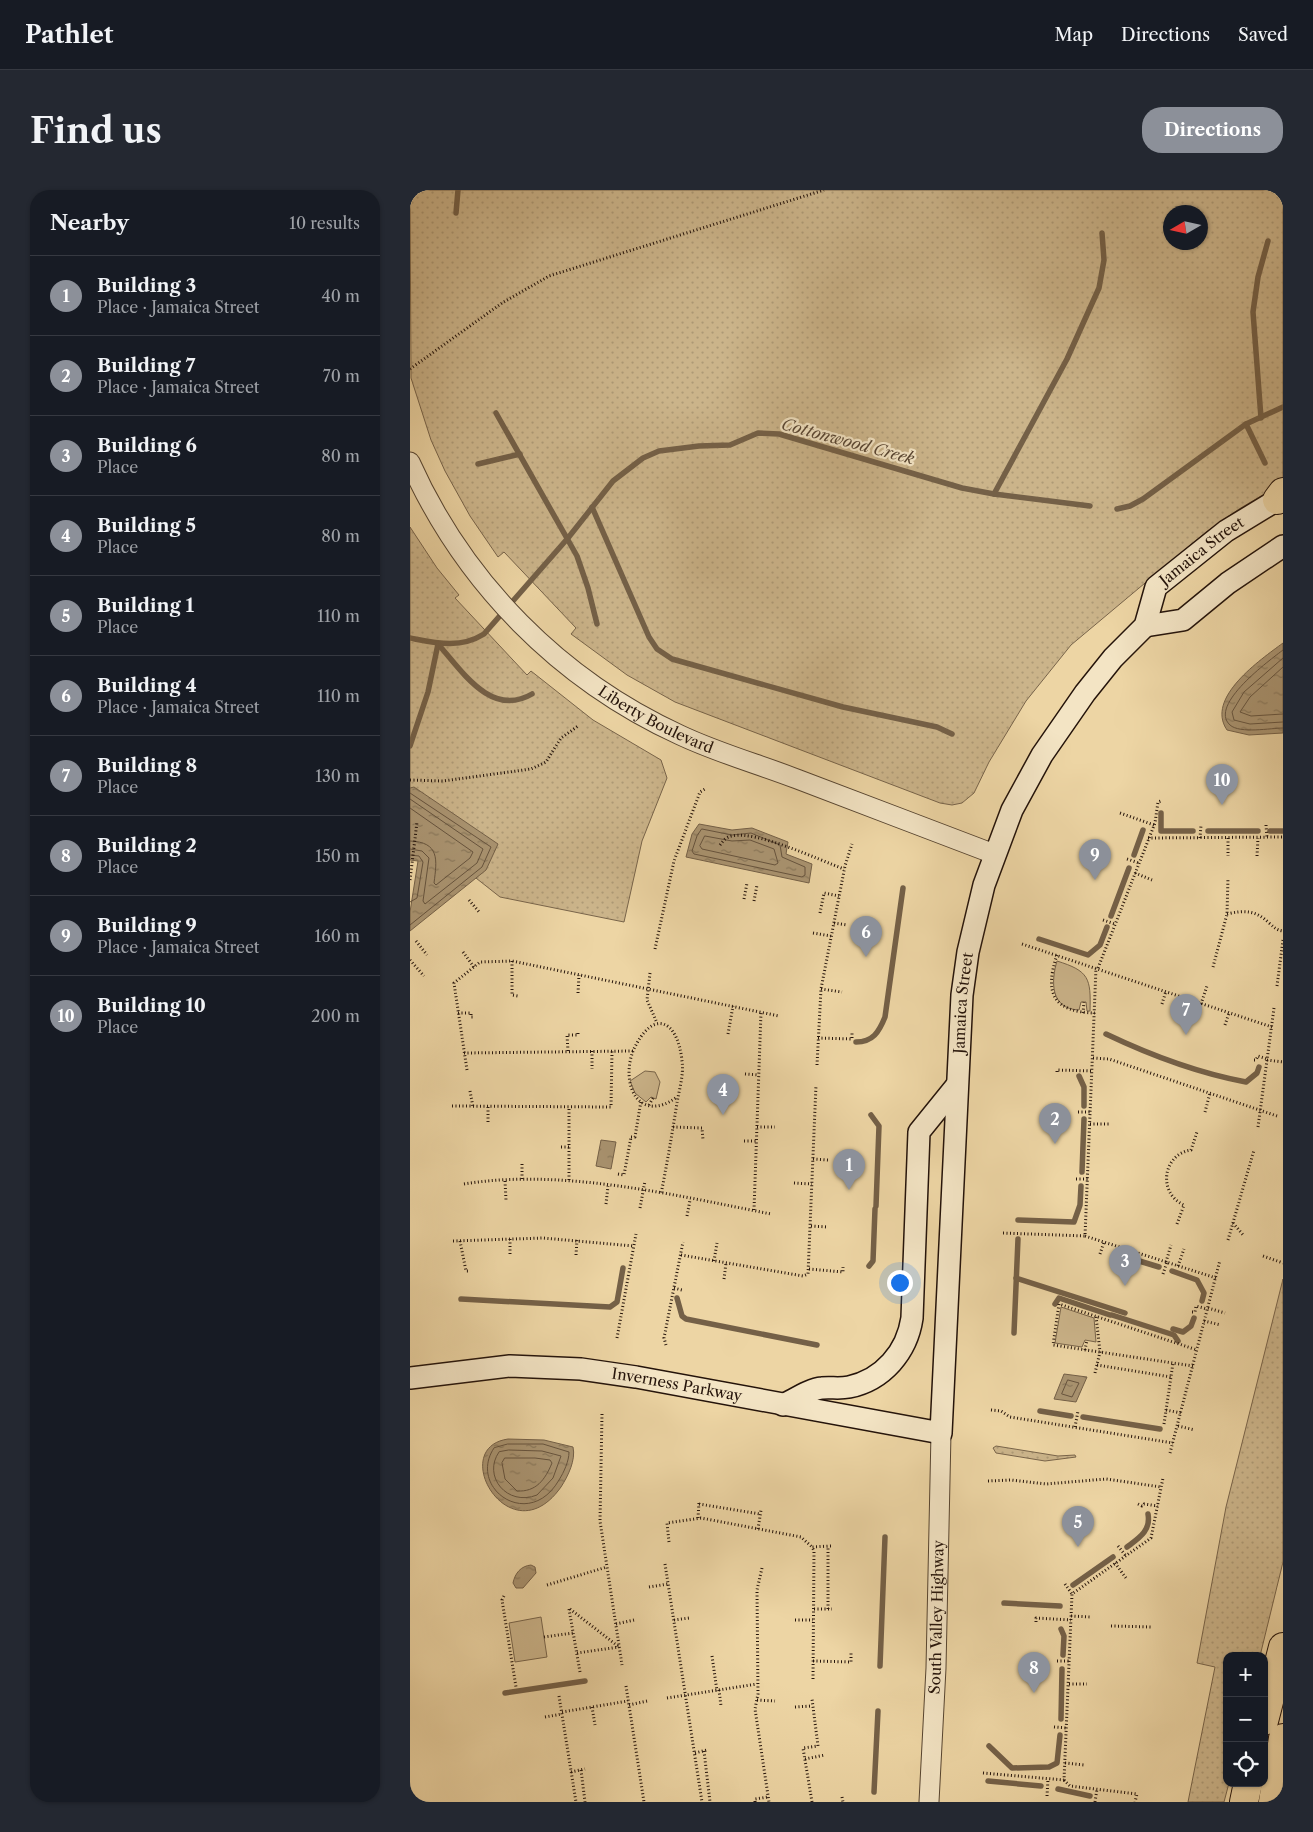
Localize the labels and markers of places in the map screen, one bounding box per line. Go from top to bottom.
pin: 10 [1206,764,1238,805]
pin: 9 [1079,839,1111,880]
pin: 6 [850,916,882,957]
pin: 7 [1170,994,1202,1035]
pin: 4 [707,1074,739,1115]
pin: 2 [1039,1103,1071,1144]
pin: 1 [833,1149,865,1190]
pin: 3 [1109,1245,1141,1286]
pin: 5 [1062,1506,1094,1547]
pin: 8 [1018,1652,1050,1693]

